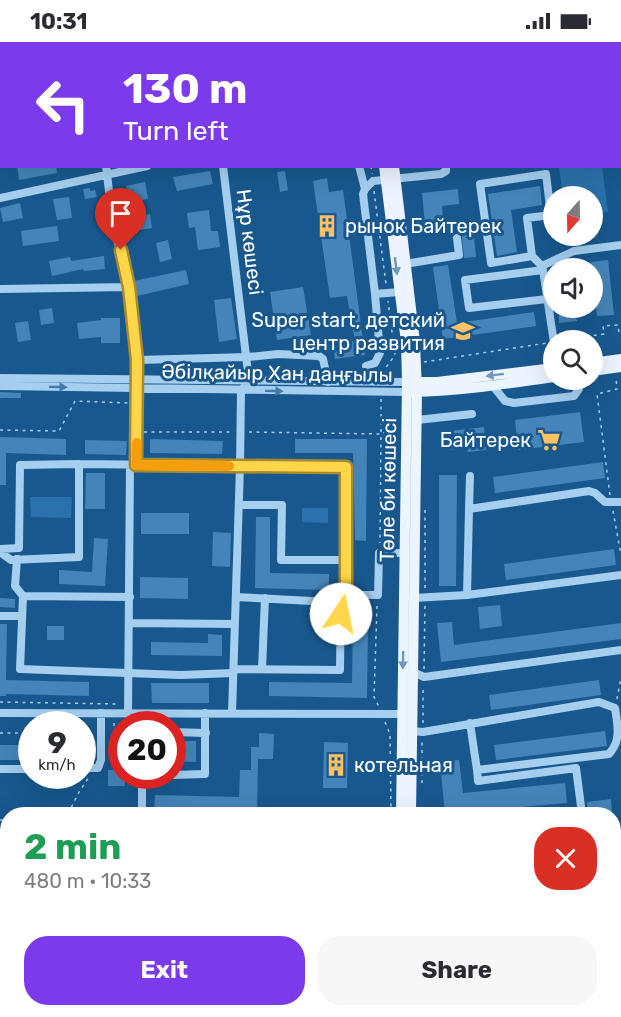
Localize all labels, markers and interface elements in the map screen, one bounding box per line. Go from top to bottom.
text: 10:31 [30,8,87,35]
text: 130 m [123,64,248,114]
icon: left [24,66,102,144]
text: Turn left [123,115,228,147]
north arrow [543,186,603,246]
map controls [543,186,603,390]
pin [95,188,146,250]
street label: Нұр көшесі [232,188,268,296]
icon: arrive [104,197,137,230]
building icon: рынок Байтерек [314,213,340,239]
place label: рынок Байтерек [345,214,502,238]
one-way arrow [391,257,400,276]
button: sound [543,258,603,318]
place label: Super start, детский центр развития [251,308,445,355]
school or university icon: Super start, детский центр развития [450,318,476,344]
button: search [543,330,603,390]
street label: Әбілқайыр Хан даңғылы [161,359,393,387]
one-way arrow [486,370,505,379]
one-way arrow [49,383,68,392]
one-way arrow [265,386,284,396]
street label: Төле би көшесі [375,418,401,562]
supermarket icon: Байтерек [536,427,562,453]
place label: Байтерек [440,428,531,452]
position arrow [309,582,373,646]
one-way arrow [398,651,408,670]
speed limit sign: 20 [108,711,186,789]
text: 9 [47,725,67,761]
building icon: котельная [323,752,349,778]
place label: котельная [354,753,453,777]
text: km/h [38,756,76,774]
text: 2 min [24,825,122,868]
button: close [534,827,597,890]
text: 480 m · 10:33 [24,869,151,893]
button: Exit [24,936,305,1005]
button: Share [317,936,597,1005]

